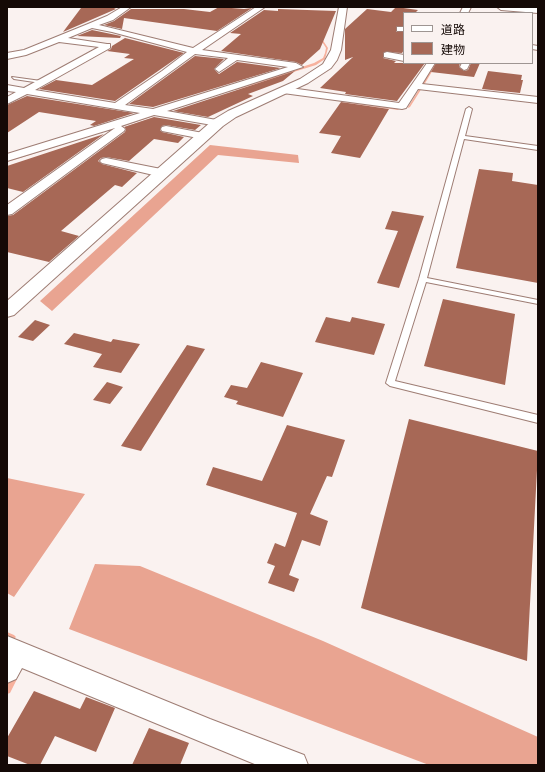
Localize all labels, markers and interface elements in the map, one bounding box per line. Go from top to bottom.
legend [403,12,533,64]
text: 道路 [441,23,465,37]
text: 建物 [441,43,465,57]

